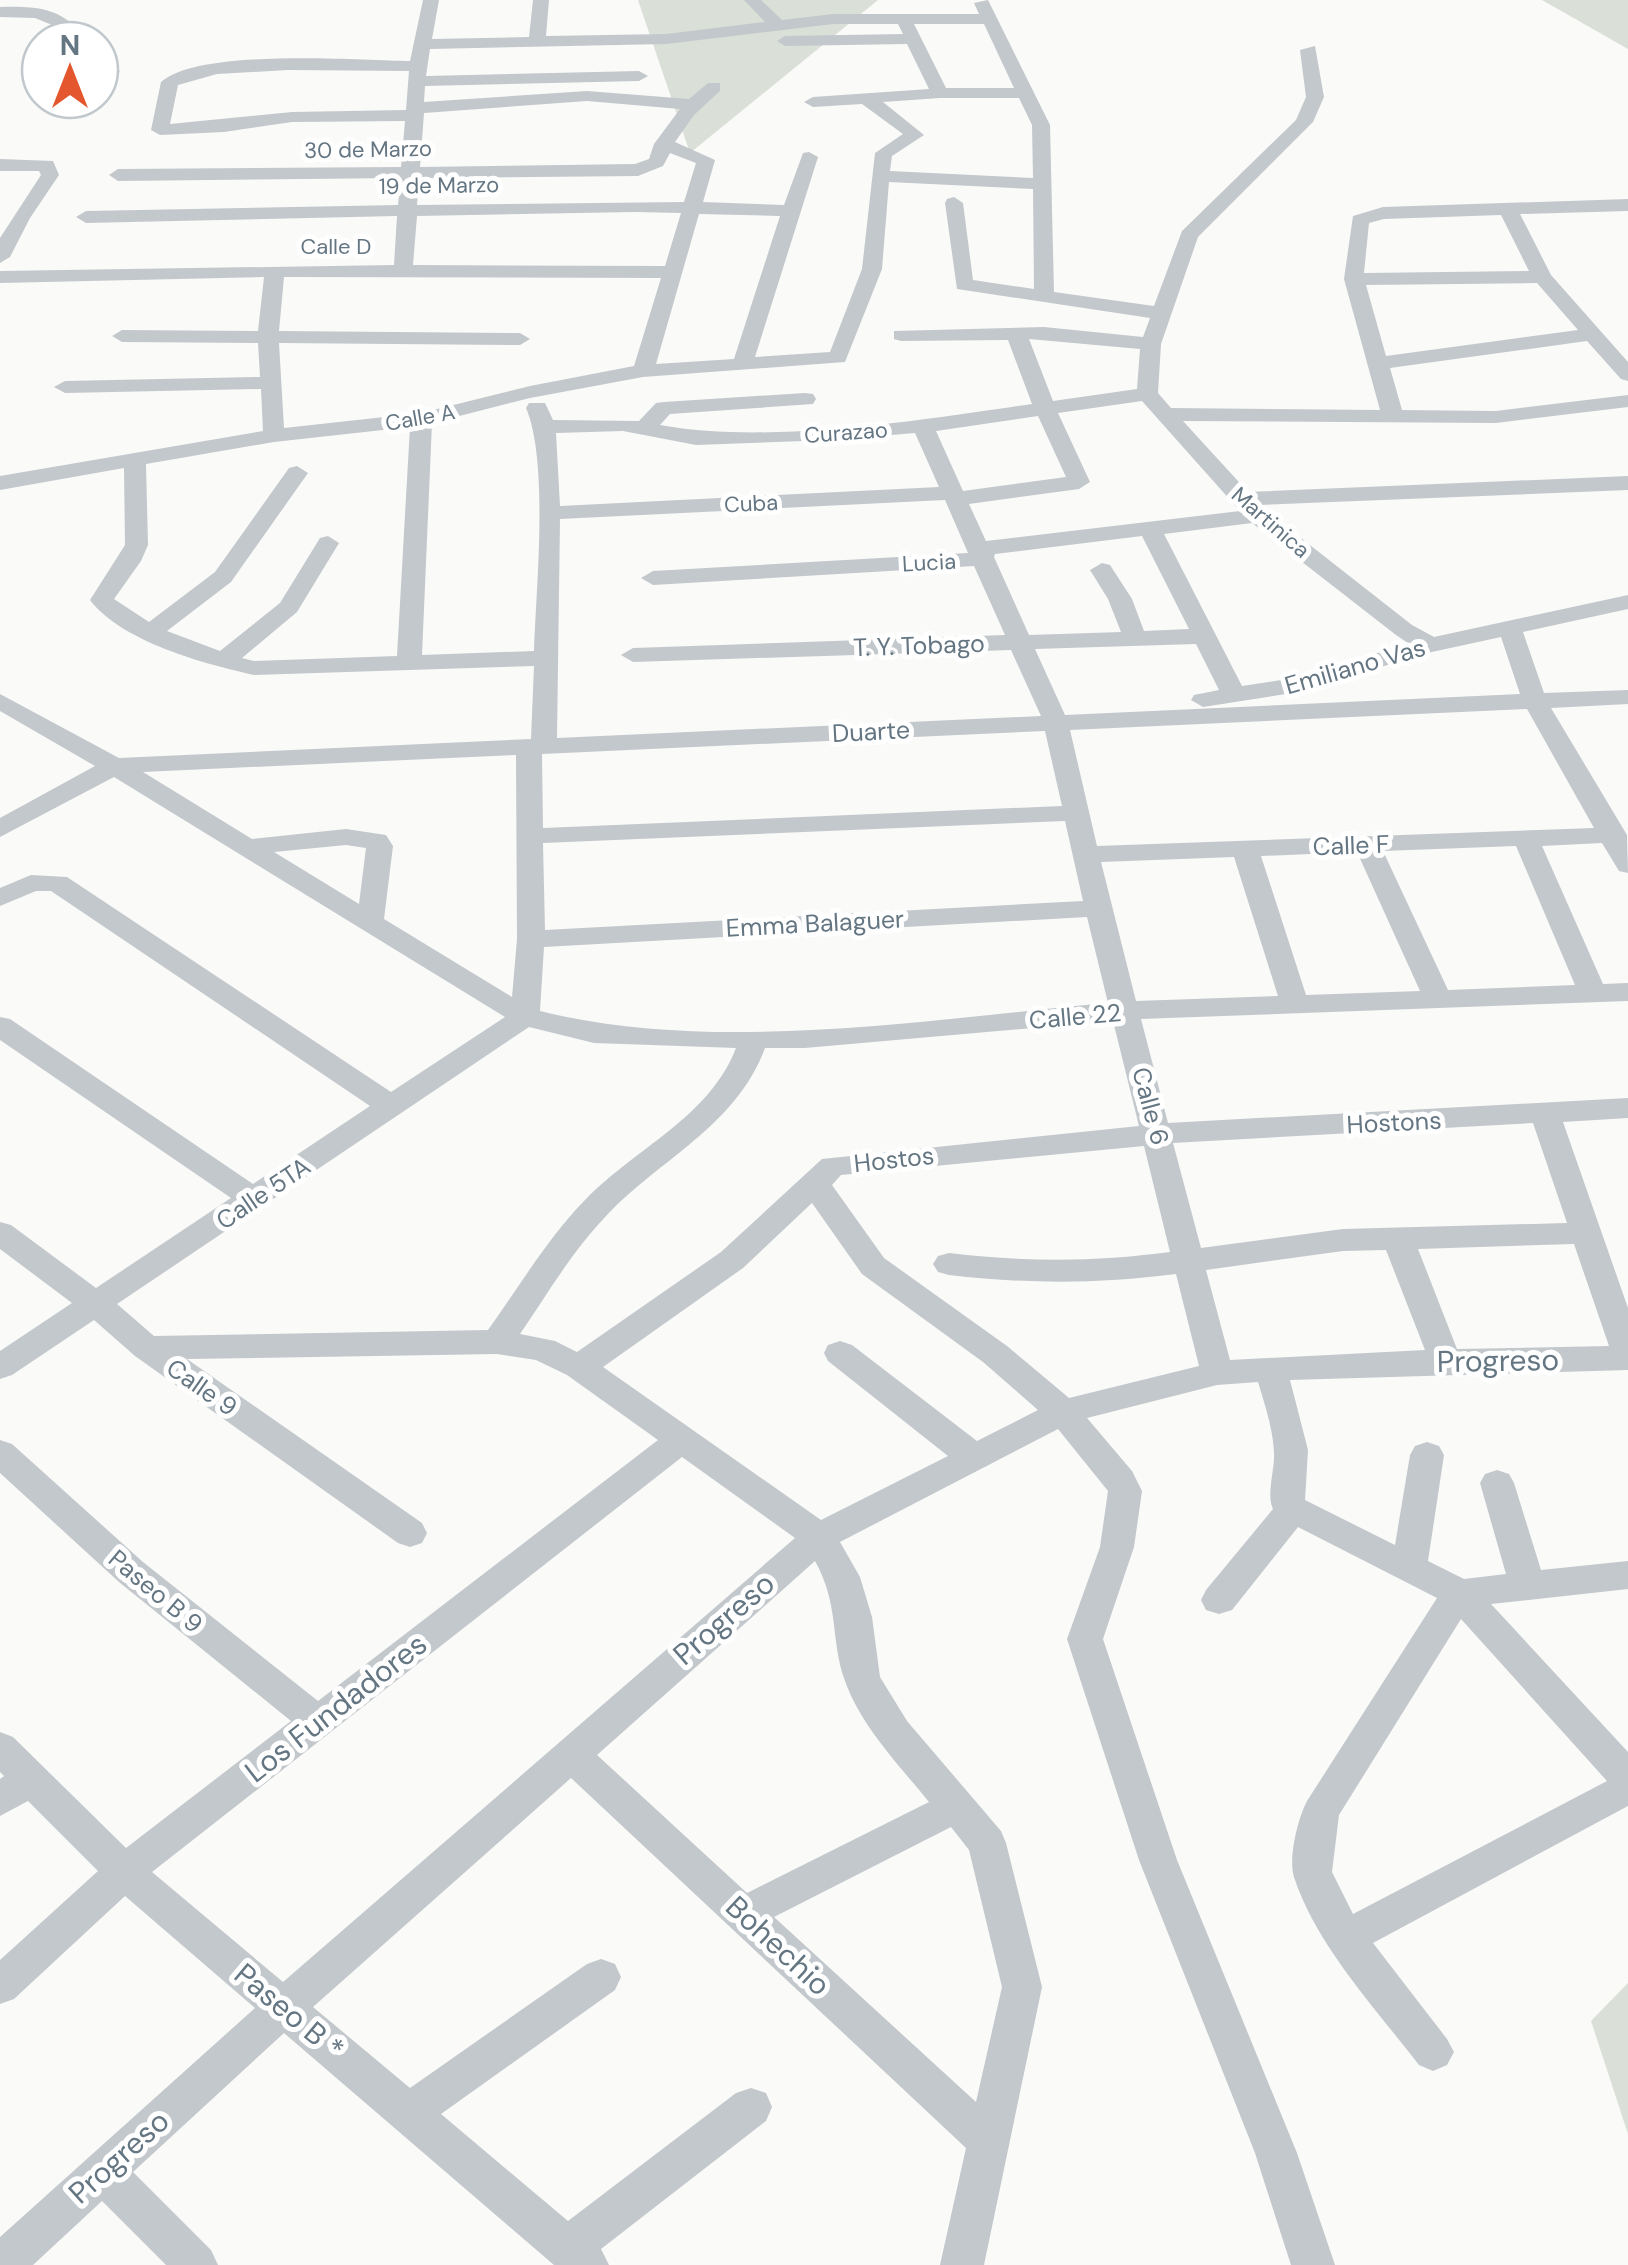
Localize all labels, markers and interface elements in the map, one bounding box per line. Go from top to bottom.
north arrow [20,20,120,120]
text: N [60,27,80,64]
street label: 30 de Marzo [304,134,432,165]
street label: 19 de Marzo [379,170,499,201]
street label: Calle D [300,232,372,261]
street label: Calle A [383,397,457,438]
street label: Curazao [803,415,889,450]
street label: Martinica [1225,480,1316,564]
street label: Cuba [723,488,779,519]
street label: Lucia [901,547,957,578]
street label: T. Y. Tobago [853,627,985,664]
street label: Emiliano Vas [1281,631,1429,702]
street label: Duarte [831,713,911,750]
street label: Calle F [1312,828,1390,863]
street label: Emma Balaguer [725,902,905,945]
street label: Calle 22 [1028,996,1122,1037]
street label: Calle 6 [1124,1064,1177,1149]
street label: Hostons [1346,1104,1442,1141]
street label: Hostos [852,1139,936,1180]
street label: Calle 5TA [210,1150,317,1237]
street label: Progreso [1437,1340,1559,1381]
street label: Calle 9 [160,1351,244,1424]
street label: Paseo B 9 [102,1542,210,1640]
street label: Progreso [665,1564,783,1673]
street label: Los Fundadores [237,1624,435,1791]
street label: Bohechio [718,1887,839,2004]
street label: Paseo B * [226,1954,352,2069]
street label: Progreso [60,2101,177,2212]

